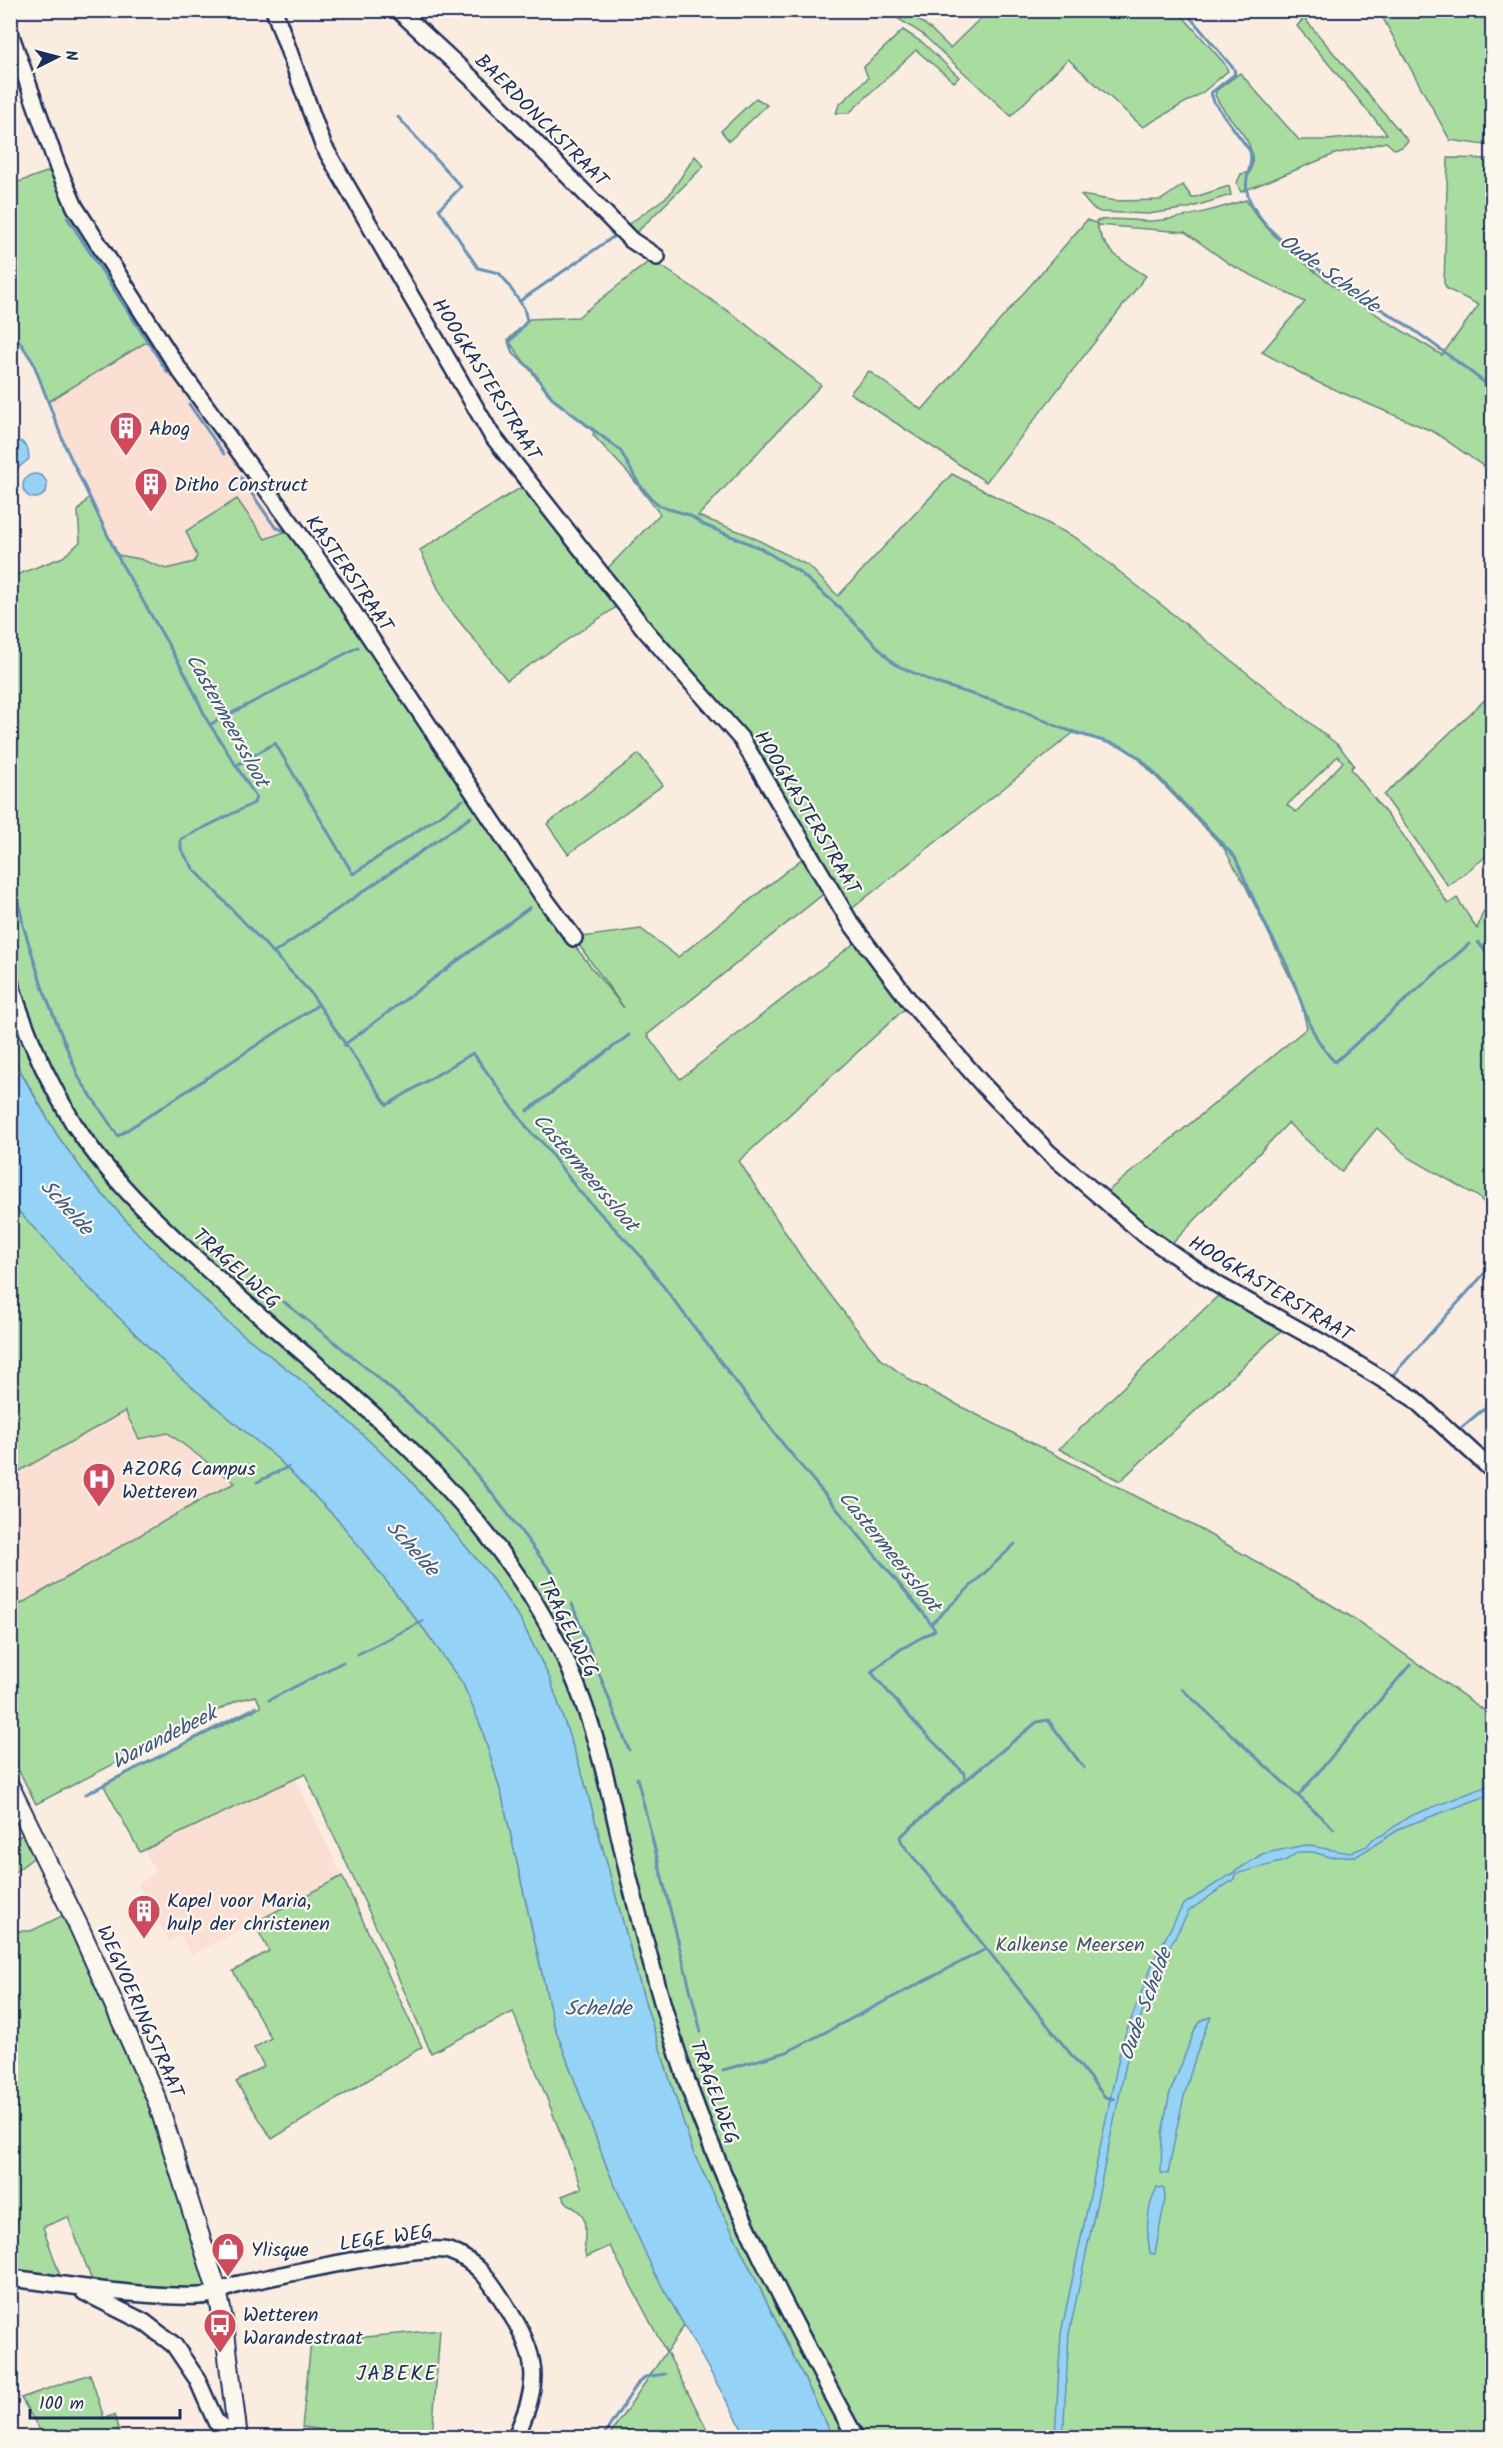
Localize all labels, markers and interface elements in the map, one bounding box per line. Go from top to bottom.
north arrow [27,27,87,87]
street label: BAERDONCKSTRAAT [466,47,617,198]
text: N [57,49,83,62]
water label: Oude Schelde [1272,226,1388,324]
street label: HOOGKASTERSTRAAT [422,292,550,470]
building icon: Abog [108,410,144,457]
place label: Abog [149,414,190,446]
building icon: Ditho Construct [133,466,169,513]
place label: Ditho Construct [174,470,308,502]
street label: KASTERSTRAAT [296,509,402,641]
water label: Castermeerssloot [176,648,279,796]
street label: HOOGKASTERSTRAAT [744,725,869,903]
water label: Castermeerssloot [524,1106,648,1242]
water label: Schelde [31,1172,102,1246]
street label: TRAGELWEG [184,1221,287,1318]
street label: HOOGKASTERSTRAAT [1182,1228,1360,1353]
place label: AZORG Campus Wetteren [122,1454,256,1509]
hospital icon: AZORG Campus Wetteren [81,1461,117,1508]
water label: Castermeerssloot [829,1484,950,1622]
water label: Schelde [377,1513,448,1587]
street label: TRAGELWEG [528,1572,606,1684]
water label: Warandebeek [106,1696,226,1779]
place label: Kapel voor Maria, hulp der christenen [167,1886,330,1941]
building icon: Kapel voor Maria, hulp der christenen [126,1893,162,1940]
street label: WEGVOERINGSTRAAT [87,1920,193,2105]
park label: Kalkense Meersen [995,1930,1145,1962]
water label: Oude Schelde [1111,1941,1183,2065]
water label: Schelde [565,1993,634,2026]
street label: TRAGELWEG [679,2036,747,2149]
street label: LEGE WEG [337,2217,435,2261]
shop icon: Ylisque [210,2231,246,2278]
place label: Ylisque [251,2235,309,2267]
place label: Wetteren Warandestraat [243,2300,363,2355]
bus stop icon: Wetteren Warandestraat [202,2307,238,2354]
district label: JABEKE [356,2358,438,2391]
scale bar [30,2382,180,2420]
text: 100 m [39,2390,84,2419]

